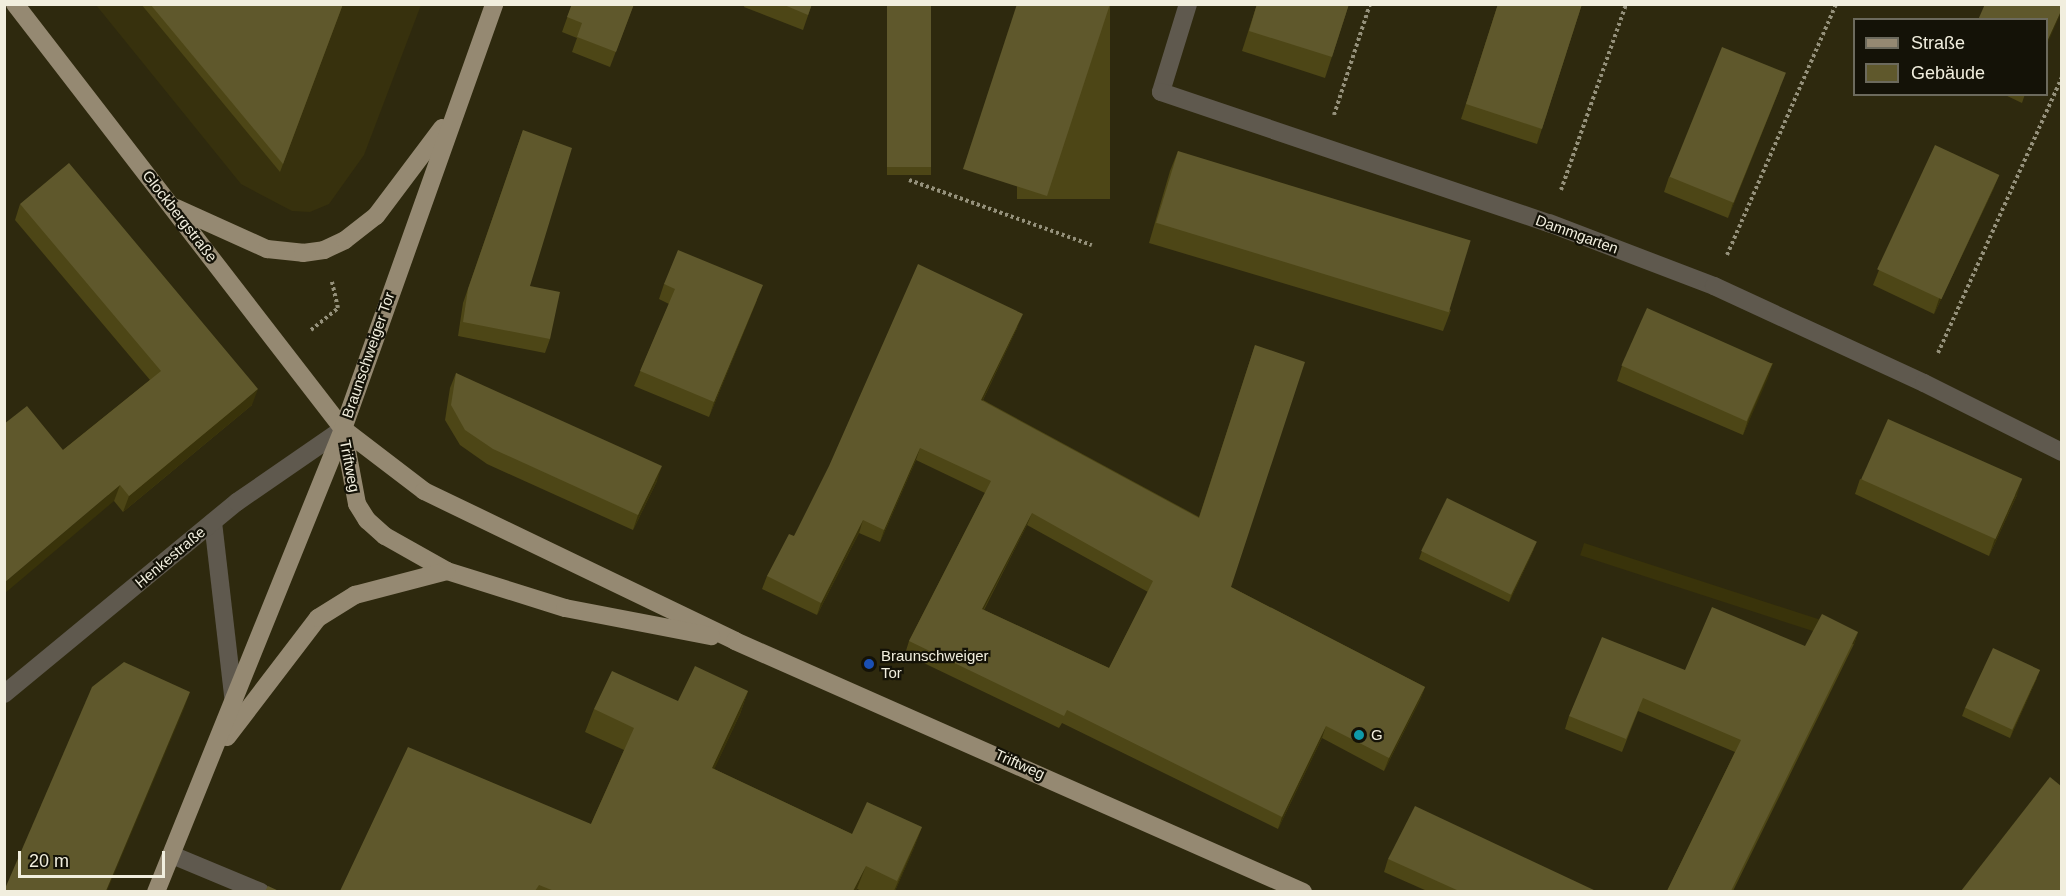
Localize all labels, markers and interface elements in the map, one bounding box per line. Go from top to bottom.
legend [1853,18,2048,96]
text: Straße [1911,33,1965,53]
text: Gebäude [1911,63,1985,83]
street label: Glockbergstraße [139,167,221,265]
street label: Dammgarten [1533,211,1621,257]
street label: Braunschweiger Tor [338,289,398,421]
street label: Triftweg [336,438,364,494]
street label: Henkestraße [131,523,209,591]
place label: Braunschweiger Tor [881,646,989,681]
marker: Braunschweiger Tor [862,657,876,671]
place label: G [1371,726,1383,744]
marker: G [1352,728,1366,742]
street label: Triftweg [992,745,1048,783]
scale bar [21,839,168,877]
text: 20 m [29,851,69,871]

